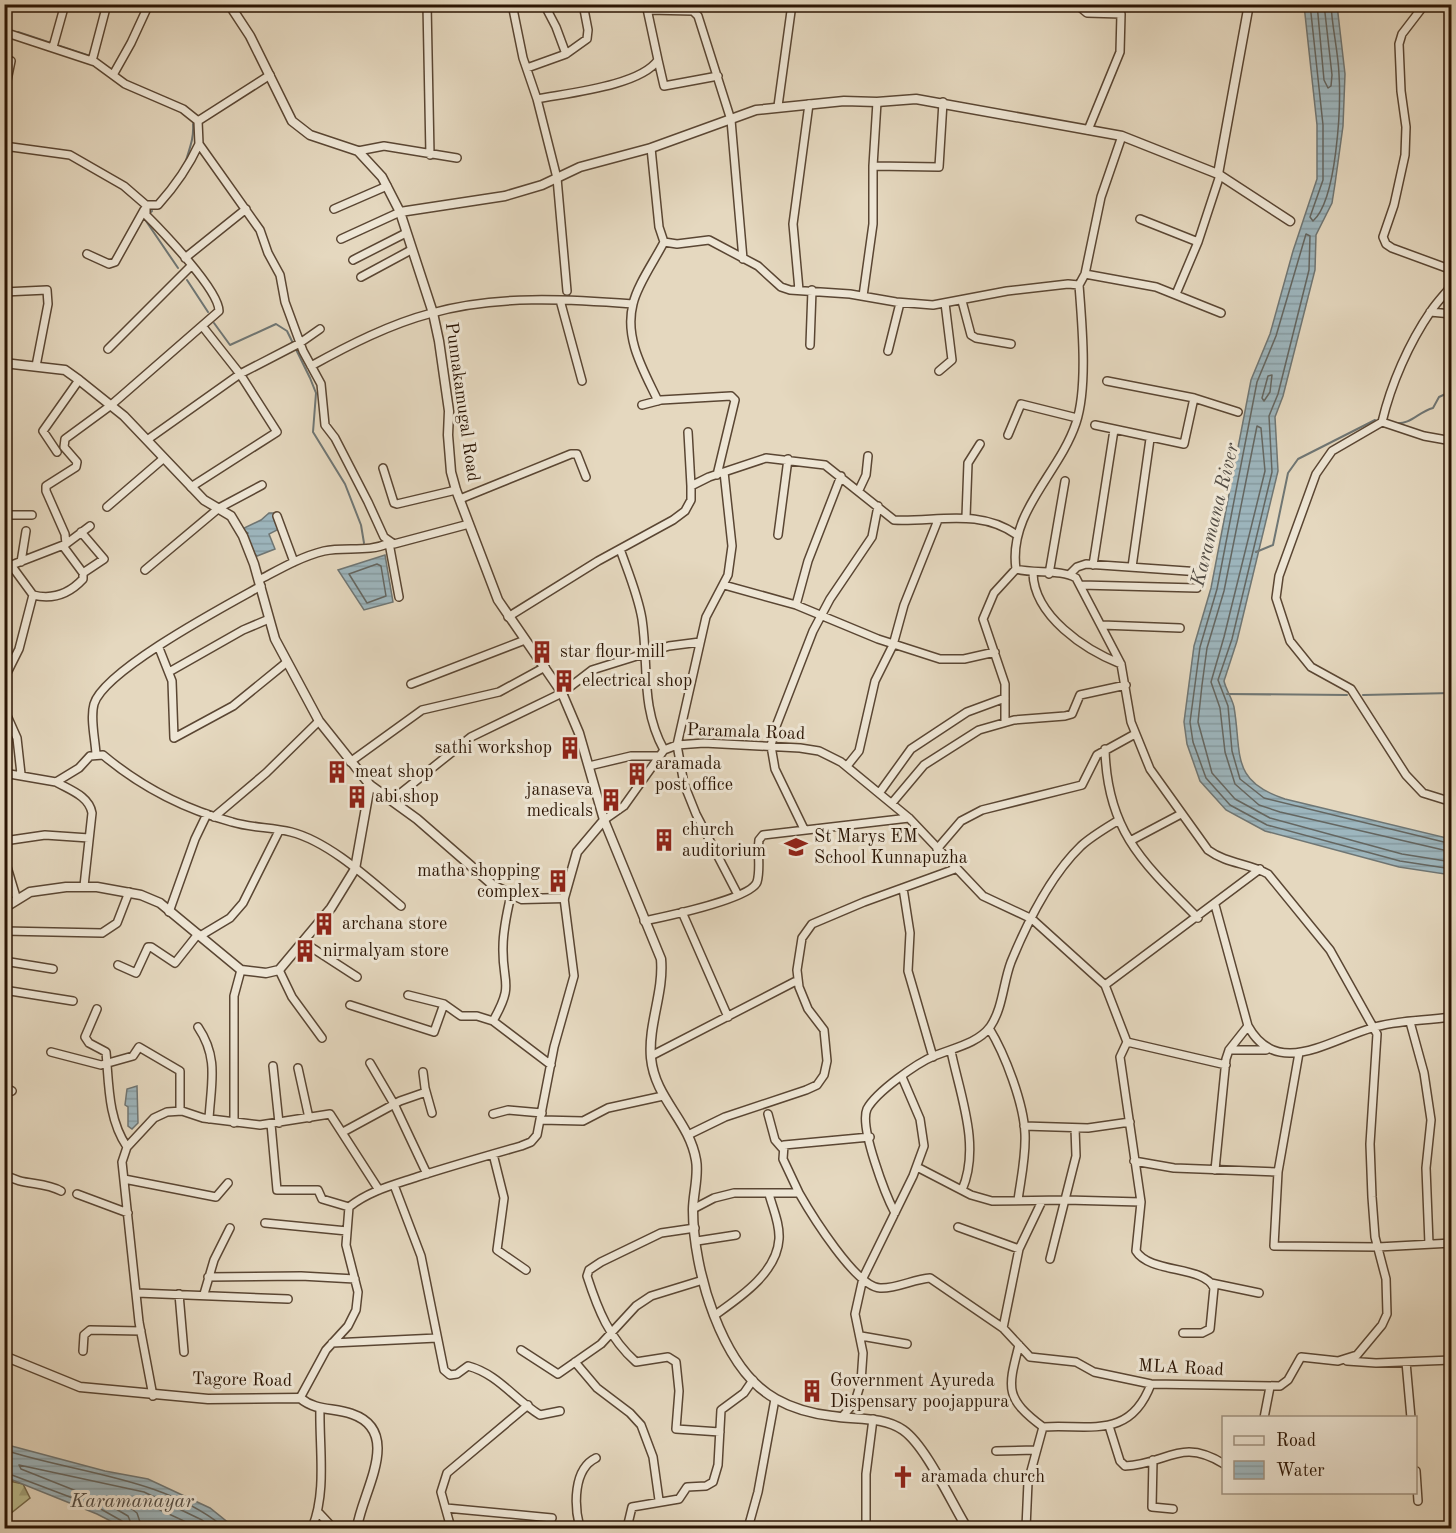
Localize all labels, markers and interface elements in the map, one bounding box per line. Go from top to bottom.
street label: Punnakamugal Road [442,321,482,483]
water label: Karamana River [1188,441,1244,590]
building icon: star flour mill [529,639,555,665]
place label: star flour mill [560,643,665,661]
building icon: electrical shop [551,668,577,694]
place label: electrical shop [582,672,692,690]
street label: Paramala Road [686,721,806,743]
building icon: sathi workshop [557,735,583,761]
place label: sathi workshop [435,739,552,757]
place label: aramada post office [655,755,733,794]
building icon: meat shop [324,759,350,785]
building icon: aramada post office [624,761,650,787]
place label: meat shop [355,763,434,781]
place label: janaseva medicals [525,781,593,820]
building icon: abi shop [344,784,370,810]
building icon: janaseva medicals [598,787,624,813]
place label: abi shop [375,788,439,806]
place label: church auditorium [682,821,766,860]
building icon: church auditorium [651,827,677,853]
place label: St Marys EM School Kunnapuzha [814,828,968,867]
school or university icon: St Marys EM School Kunnapuzha [783,834,809,860]
place label: matha shopping complex [417,862,540,901]
building icon: matha shopping complex [545,868,571,894]
building icon: archana store [311,911,337,937]
place label: archana store [342,915,447,933]
building icon: nirmalyam store [292,938,318,964]
place label: nirmalyam store [323,942,449,960]
street label: MLA Road [1138,1357,1224,1379]
street label: Tagore Road [192,1370,292,1390]
place label: Government Ayureda Dispensary poojappura [830,1372,1009,1411]
building icon: Government Ayureda Dispensary poojappura [799,1378,825,1404]
legend [1222,1416,1417,1494]
text: Road [1276,1432,1316,1450]
text: Water [1276,1462,1325,1480]
church icon: aramada church [890,1464,916,1490]
place label: aramada church [921,1468,1045,1486]
water label: Karamanayar [69,1492,194,1512]

